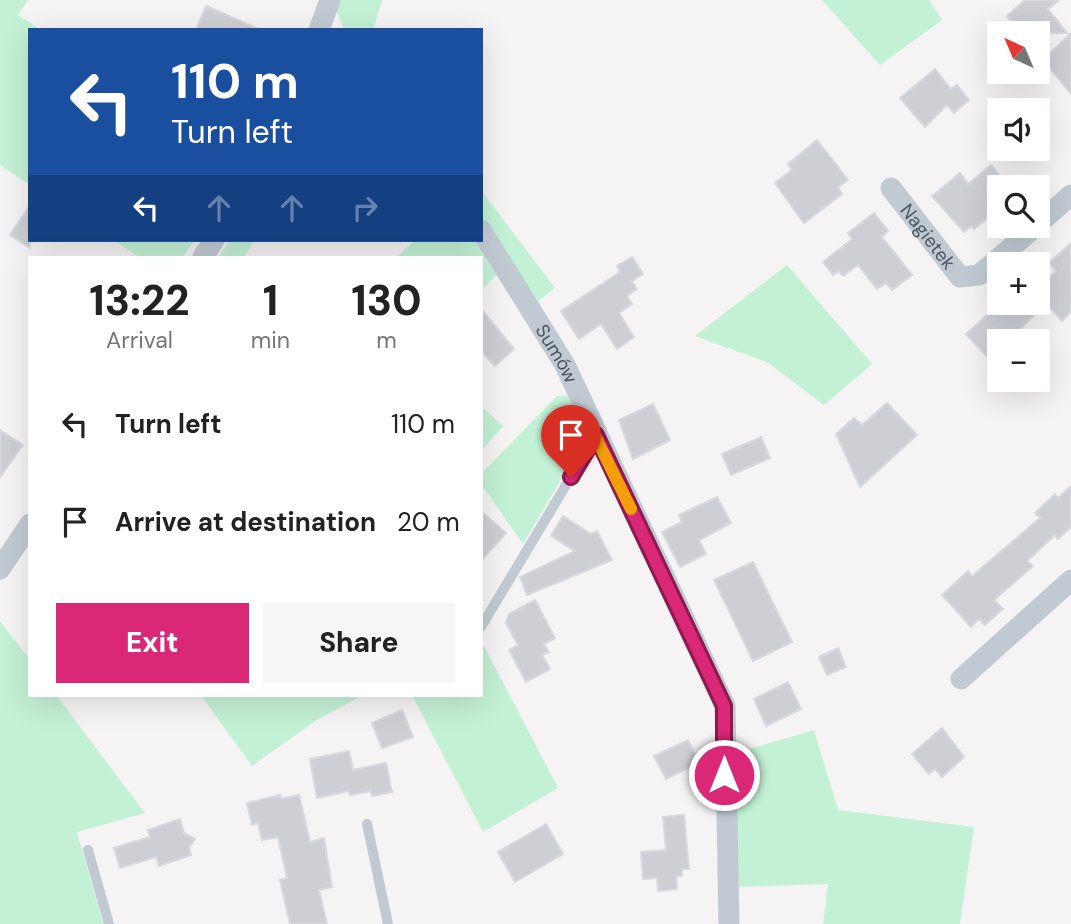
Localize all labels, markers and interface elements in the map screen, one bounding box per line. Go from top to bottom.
north arrow [987,21,1050,84]
map controls [987,21,1050,392]
text: 110 m [171,49,299,113]
icon: left [56,56,147,147]
button: sound [987,98,1050,161]
text: Turn left [171,111,293,153]
button: search [987,175,1050,238]
icon: left [127,189,165,227]
icon: ahead [200,189,238,227]
icon: ahead [273,189,311,227]
icon: right [346,189,384,227]
street label: Nagietek [895,199,962,275]
button: + [987,252,1050,315]
text: 13:22 [89,273,190,328]
text: 1 [263,273,278,328]
text: 130 [351,273,422,328]
street label: Sumów [530,319,584,387]
text: Arrival [106,325,173,355]
text: min [251,325,290,355]
text: m [376,325,397,355]
button: − [987,329,1050,392]
icon: left [56,405,94,443]
pin [541,405,601,477]
text: Turn left [115,407,222,441]
text: 110 m [391,407,455,441]
icon: arrive [552,416,590,454]
icon: arrive [56,503,94,541]
text: Arrive at destination [115,505,376,539]
text: 20 m [397,505,460,539]
button: Exit [56,603,249,683]
button: Share [263,603,455,683]
position arrow [687,738,761,812]

